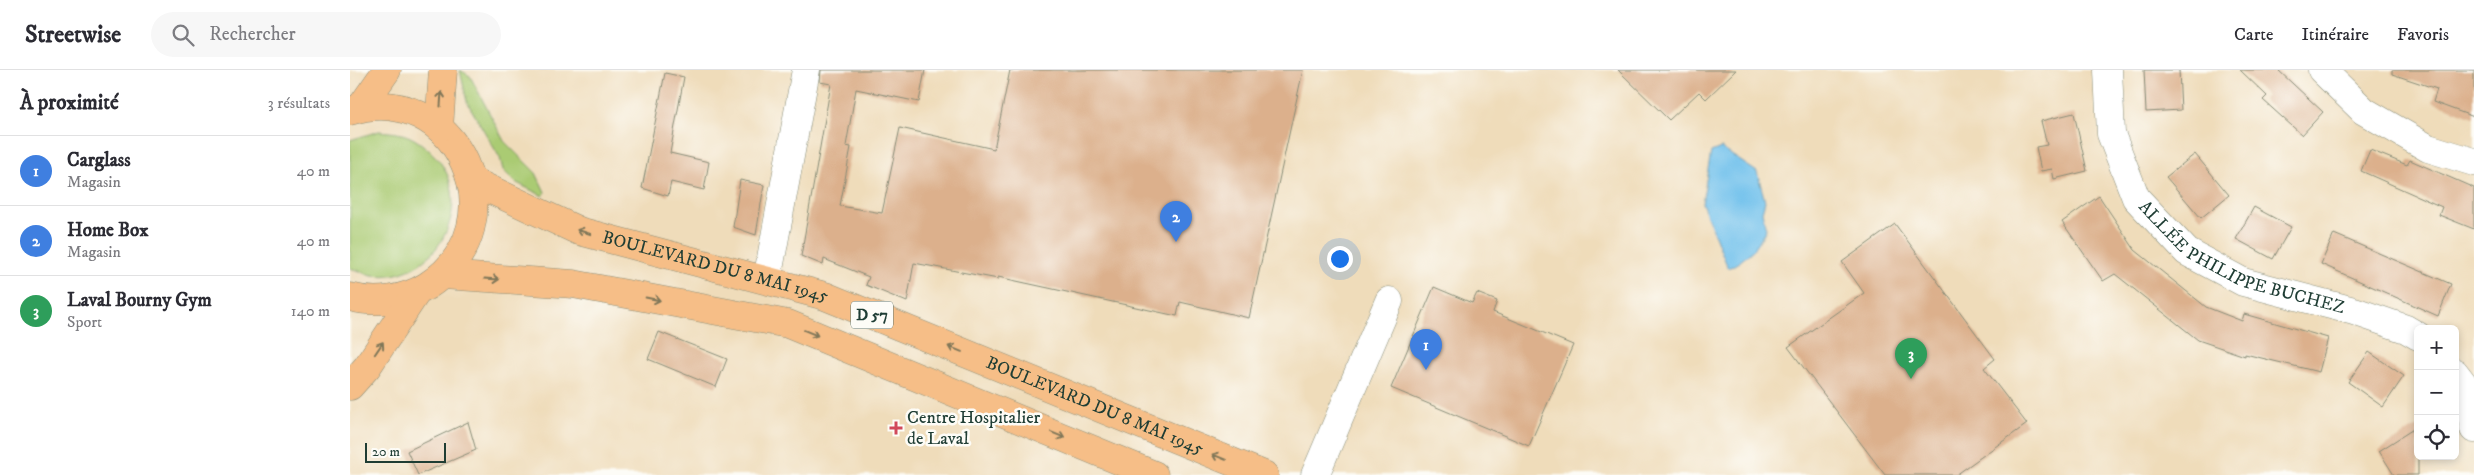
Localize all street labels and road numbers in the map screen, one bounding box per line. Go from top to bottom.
street label: ALLÉE PHILIPPE BUCHEZ [2134,196,2347,319]
street label: BOULEVARD DU 8 MAI 1945 [600,227,831,307]
road number: D 57 [851,302,893,328]
street label: BOULEVARD DU 8 MAI 1945 [983,352,1207,460]

